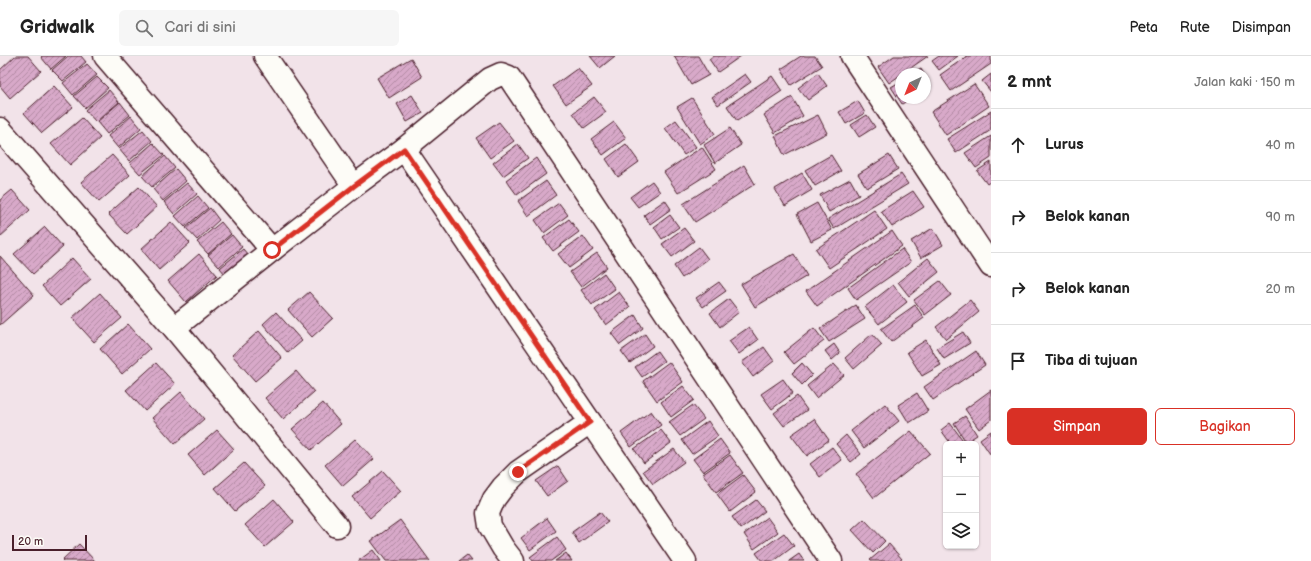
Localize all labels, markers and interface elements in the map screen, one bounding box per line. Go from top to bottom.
search box [119,10,399,46]
text: Gridwalk [20,16,95,39]
icon: search [133,17,155,39]
text: Cari di sini [165,18,236,37]
text: Peta [1129,19,1158,36]
text: Rute [1180,19,1210,36]
text: Disimpan [1232,19,1291,36]
north arrow [895,68,931,104]
text: 2 mnt [1007,72,1051,92]
text: Jalan kaki · 150 m [1194,74,1295,90]
icon: ahead [1007,134,1029,156]
text: Lurus [1045,135,1084,154]
text: 40 m [1265,137,1295,153]
icon: right [1007,206,1029,228]
text: Belok kanan [1045,207,1130,226]
text: 90 m [1266,209,1295,225]
route start [263,241,281,259]
icon: right [1007,278,1029,300]
text: Belok kanan [1045,279,1130,298]
text: 20 m [1265,281,1295,297]
icon: arrive [1007,350,1029,372]
text: Tiba di tujuan [1045,351,1138,370]
button: Simpan [1007,408,1147,445]
button: Bagikan [1155,408,1295,445]
map controls [943,441,979,549]
button: + [943,441,979,477]
route end [509,463,527,481]
button: − [943,477,979,513]
button: layers [943,513,979,549]
scale bar [12,533,87,552]
text: 20 m [18,535,43,548]

